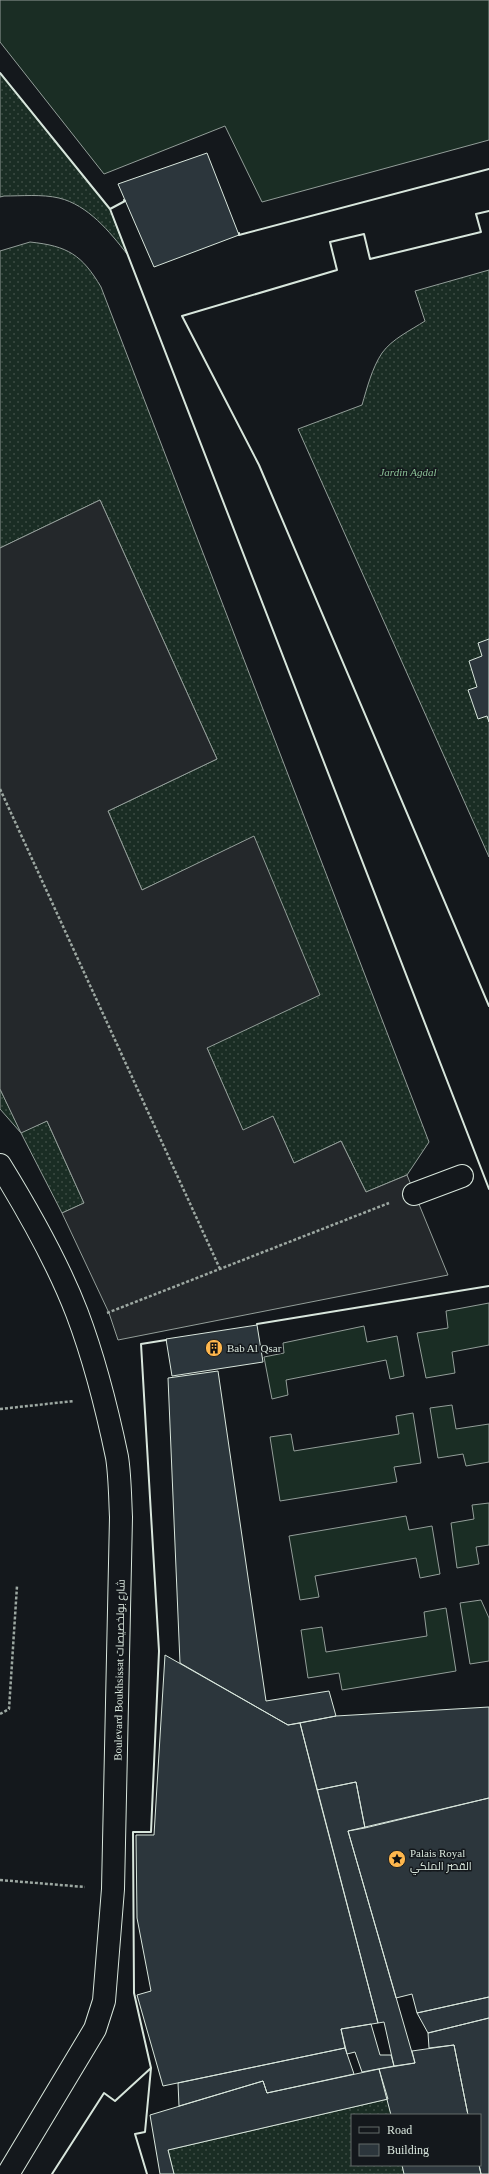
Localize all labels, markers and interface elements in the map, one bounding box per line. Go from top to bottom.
park label: Jardin Agdal [379,466,437,478]
building icon: Bab Al Qsar [204,1338,224,1358]
place label: Bab Al Qsar [227,1342,282,1354]
street label: Boulevard Boukhsissat شارع بولخصيصات [111,1579,129,1761]
place label: Palais Royal القصر الملكي [410,1847,472,1875]
place icon: Palais Royal القصر الملكي [387,1849,407,1869]
legend [351,2114,481,2166]
text: Road [387,2123,412,2137]
text: Building [387,2143,429,2157]

